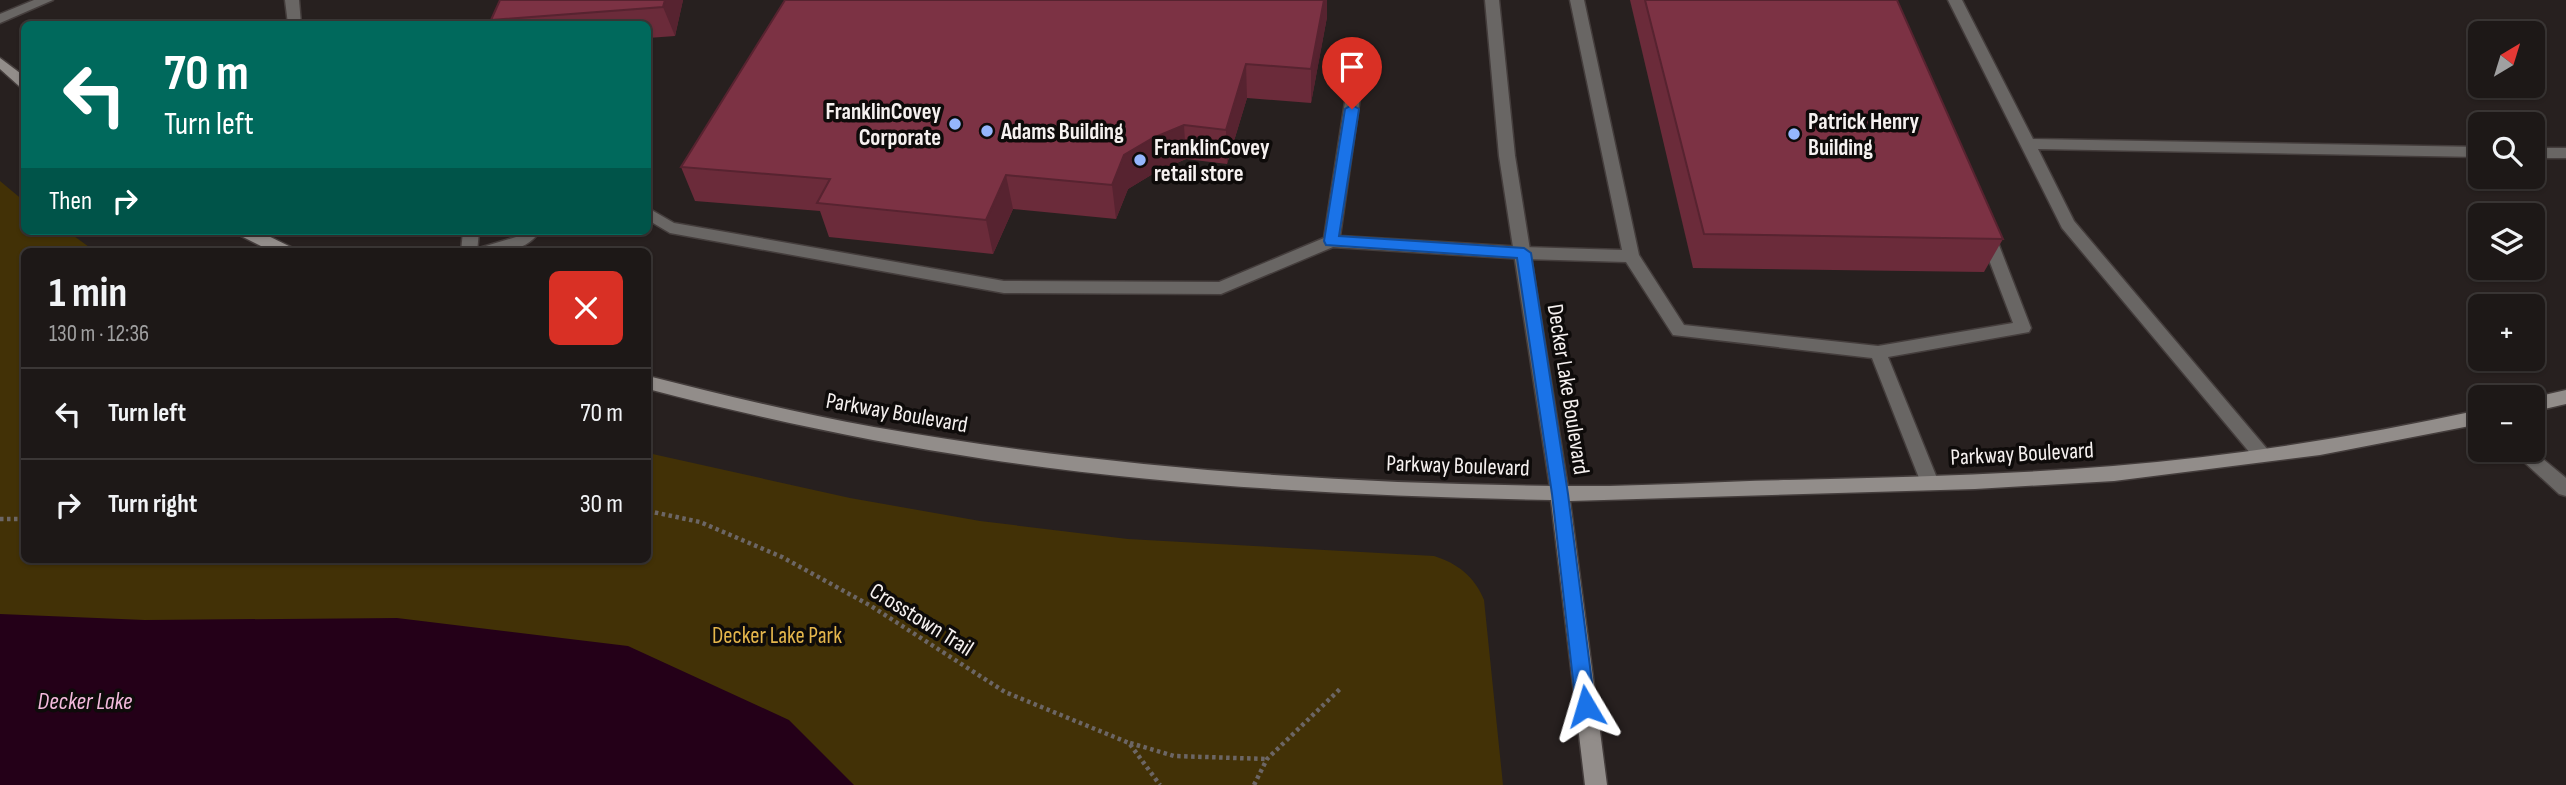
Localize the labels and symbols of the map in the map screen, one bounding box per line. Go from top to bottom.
north arrow [2468,21,2544,98]
pin [1322,37,1382,109]
place label: FranklinCovey Corporate [825,98,941,152]
place label: Patrick Henry Building [1808,108,1920,162]
marker: FranklinCovey Corporate [947,116,963,132]
place label: Adams Building [1000,118,1124,146]
marker: Adams Building [979,123,995,139]
marker: Patrick Henry Building [1786,126,1802,142]
place label: FranklinCovey retail store [1154,134,1270,188]
marker: FranklinCovey retail store [1132,152,1148,168]
street label: Decker Lake Boulevard [1541,302,1595,476]
street label: Parkway Boulevard [824,387,970,439]
street label: Parkway Boulevard [1950,436,2094,472]
street label: Parkway Boulevard [1386,450,1530,482]
street label: Crosstown Trail [864,577,979,663]
park label: Decker Lake Park [712,622,842,650]
position arrow [1549,669,1623,743]
water label: Decker Lake [38,687,132,716]

